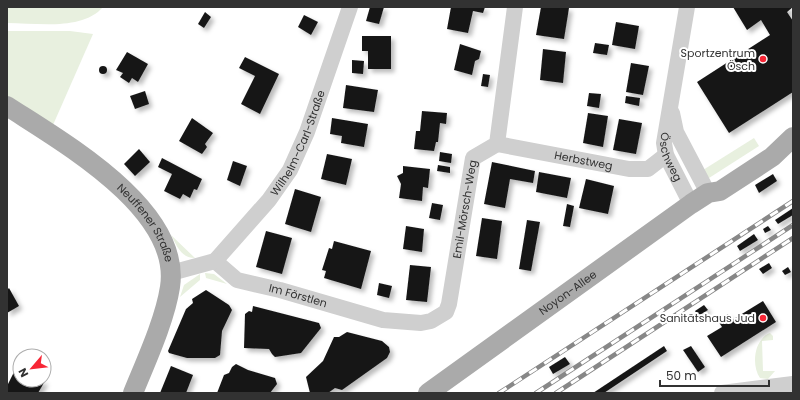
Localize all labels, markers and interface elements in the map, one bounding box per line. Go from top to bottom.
place label: Sportzentrum Ösch [681,45,755,74]
marker: Sportzentrum Ösch [758,54,768,64]
street label: Wilhelm-Carl-Straße [266,88,329,199]
street label: Öschweg [656,131,686,184]
street label: Herbstweg [553,147,614,174]
street label: Emil-Mörsch-Weg [449,159,481,260]
street label: Neuffener Straße [114,180,177,264]
street label: Noyon-Allee [536,266,600,319]
street label: Im Förstlen [267,280,329,311]
place label: Sanitätshaus Jud [660,310,755,326]
marker: Sanitätshaus Jud [758,313,768,323]
north arrow [12,348,52,388]
scale bar [660,362,769,388]
text: N [14,365,32,380]
text: 50 m [666,367,697,384]

